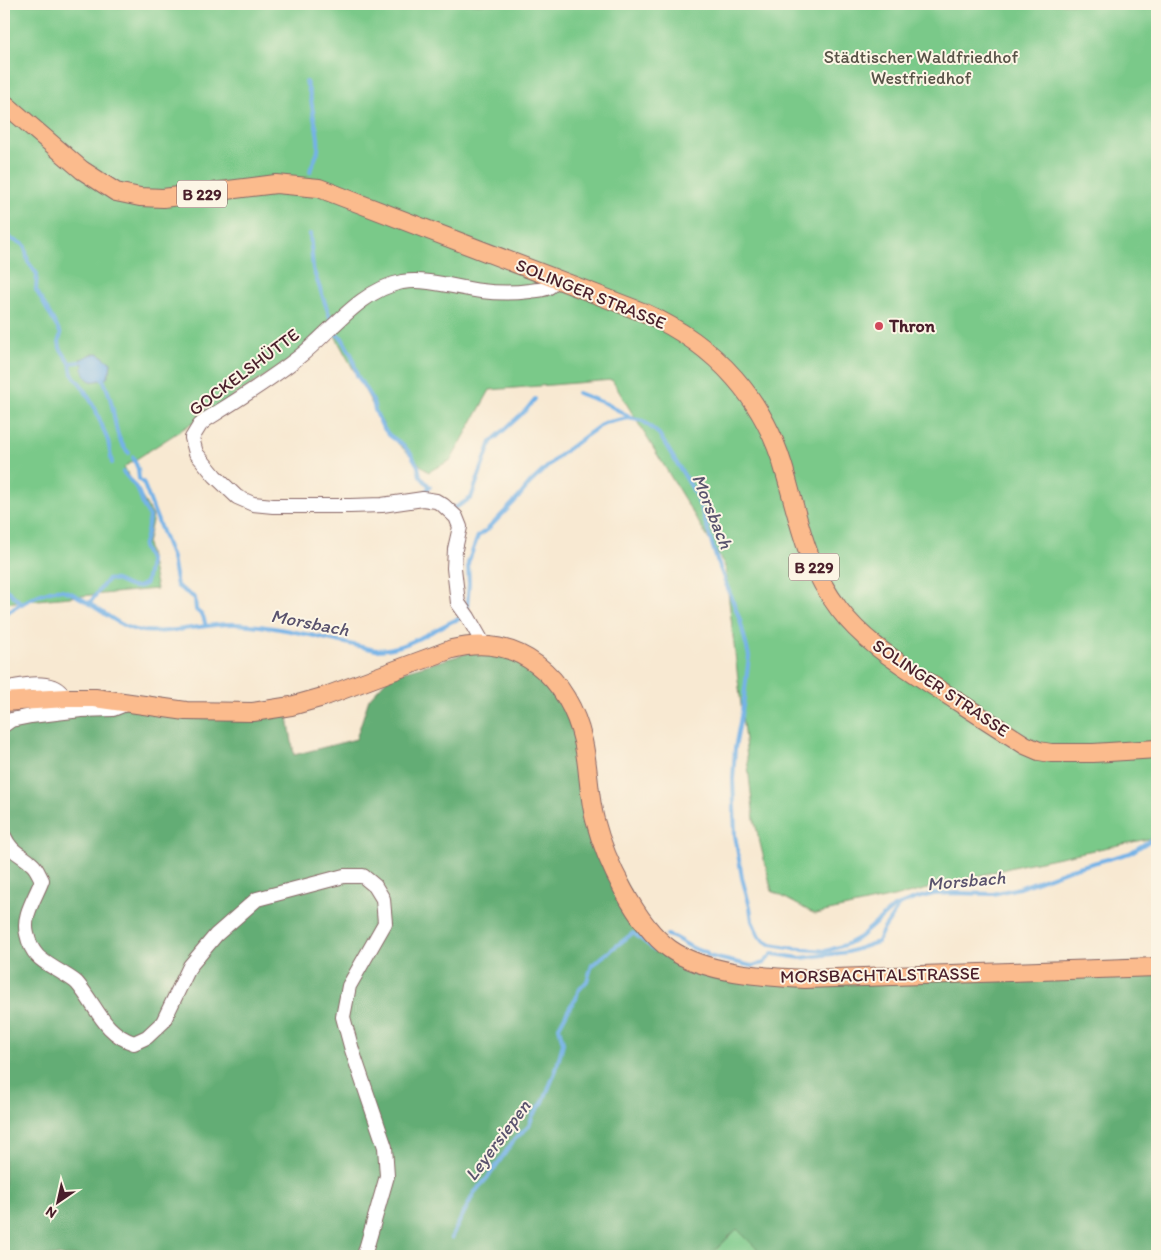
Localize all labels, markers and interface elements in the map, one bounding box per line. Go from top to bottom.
park label: Städtischer Waldfriedhof Westfriedhof [824,46,1018,89]
road number: B 229 [177,180,227,208]
street label: SOLINGER STRASSE [513,254,669,334]
place label: Thron [888,315,936,337]
marker: Thron [873,320,885,332]
street label: GOCKELSHÜTTE [185,323,304,421]
water label: Morsbach [687,470,738,552]
road number: B 229 [789,554,839,580]
water label: Morsbach [269,604,351,641]
street label: SOLINGER STRASSE [869,634,1013,742]
water label: Morsbach [926,866,1006,895]
street label: MORSBACHTALSTRASSE [780,962,980,988]
water label: Leyersiepen [460,1095,536,1185]
north arrow [32,1178,82,1228]
text: N [42,1203,60,1222]

